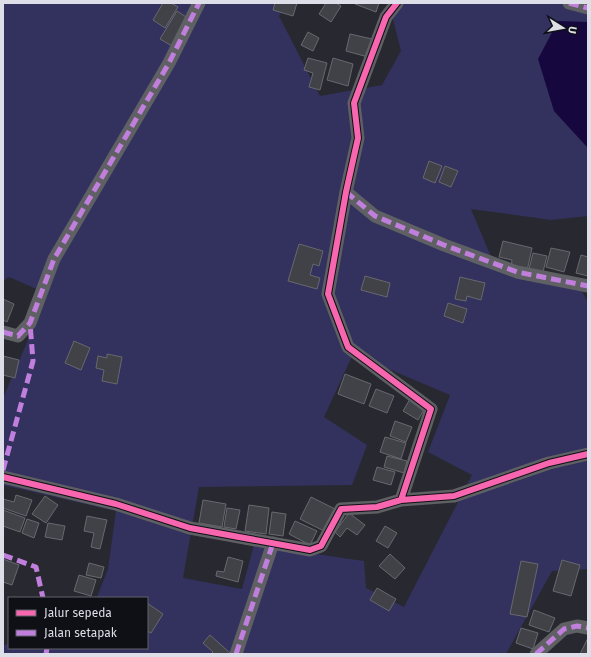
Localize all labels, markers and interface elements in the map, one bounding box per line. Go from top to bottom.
north arrow [543,8,583,48]
text: U [565,25,579,35]
legend [8,597,148,649]
text: Jalur sepeda [44,606,112,620]
text: Jalan setapak [44,626,118,640]

